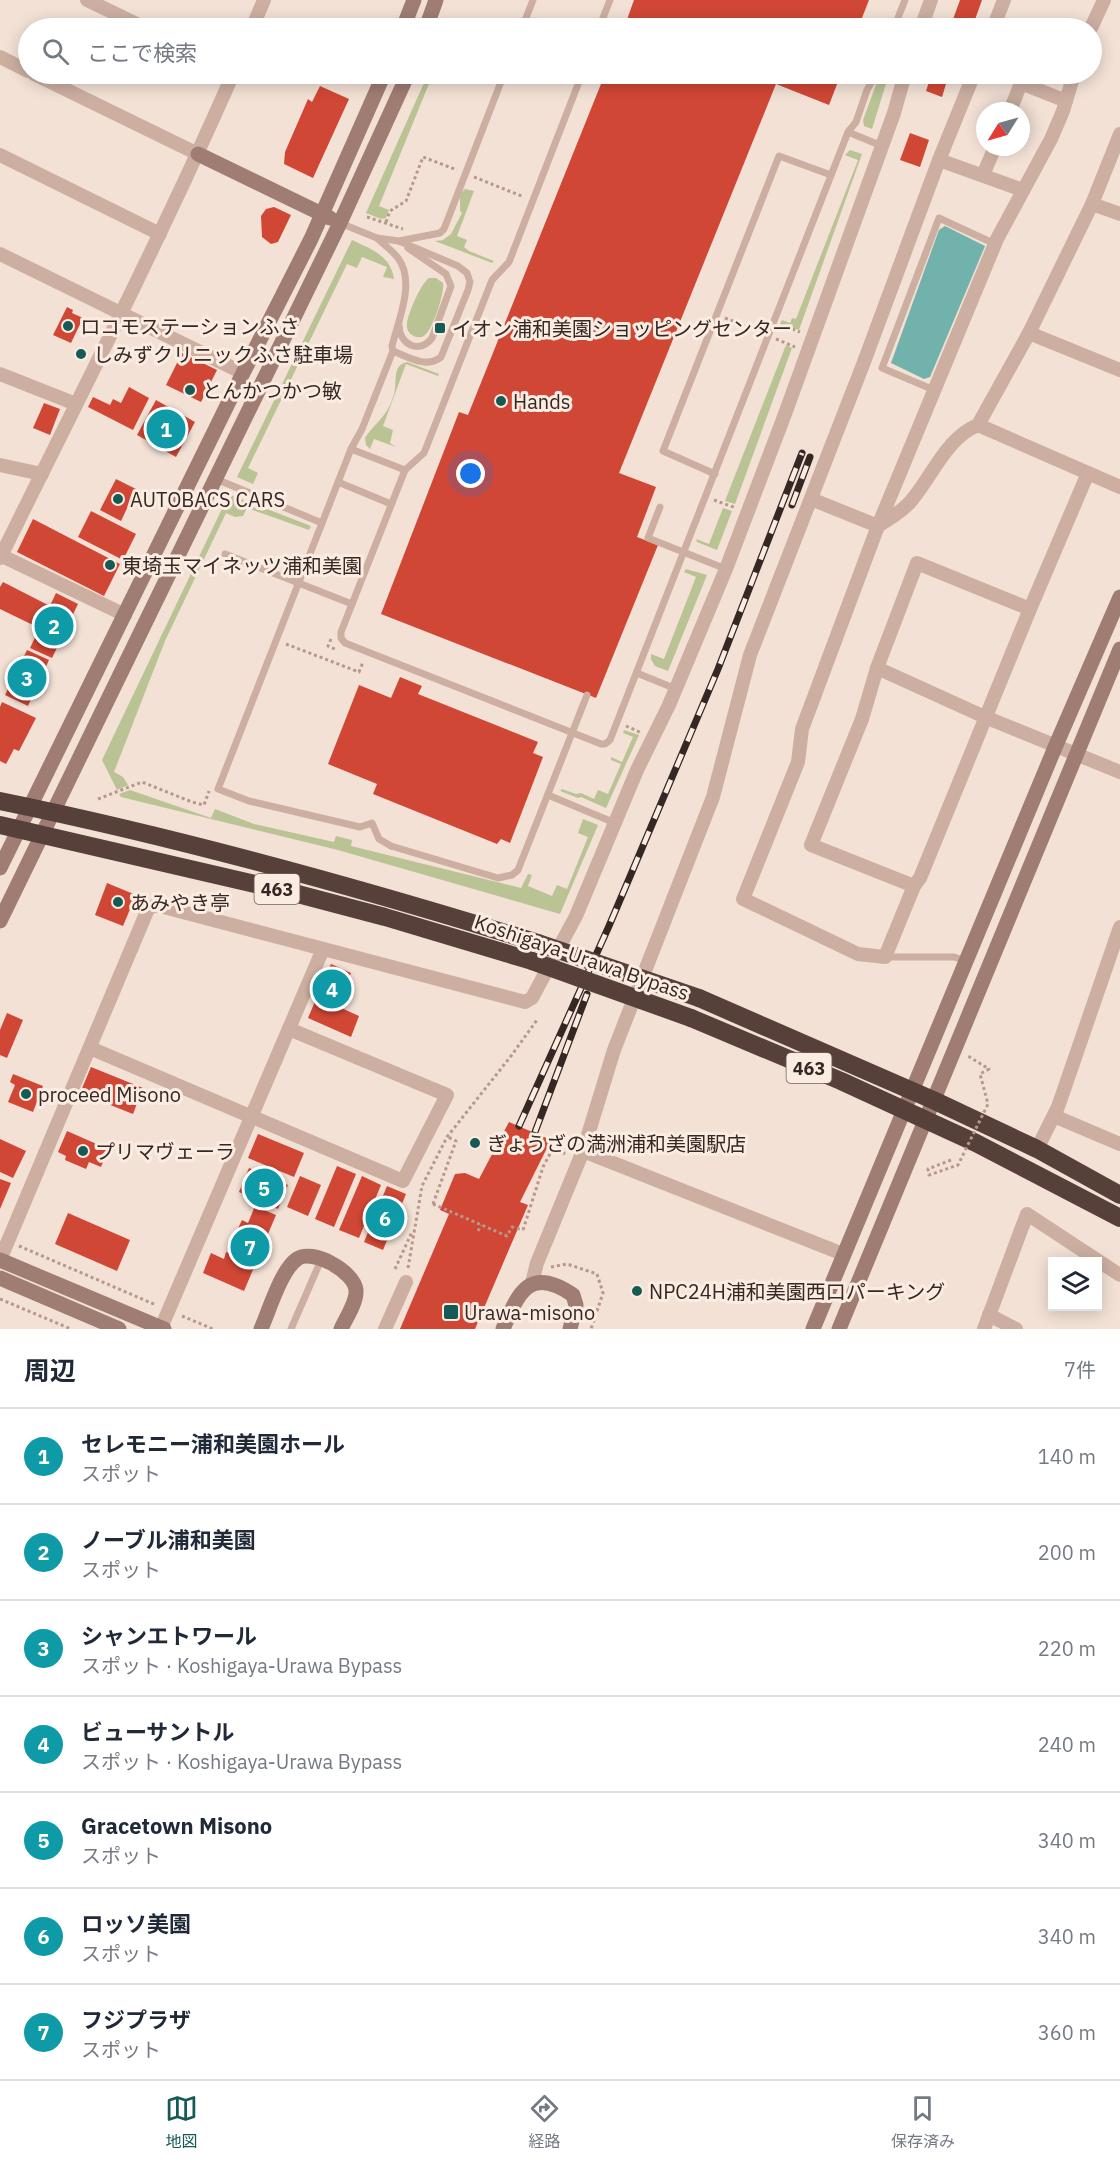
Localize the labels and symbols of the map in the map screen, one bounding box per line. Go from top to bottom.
north arrow [976,102,1030,156]
place label: ロコモステーションふさ [80,313,300,340]
place label: イオン浦和美園ショッピングセンター [452,315,792,342]
marker: ロコモステーションふさ [61,319,75,333]
marker: イオン浦和美園ショッピングセンター [433,321,447,335]
place label: しみずクリニックふさ駐車場 [93,341,353,368]
marker: しみずクリニックふさ駐車場 [74,347,88,361]
place label: とんかつかつ敏 [202,377,342,404]
marker: とんかつかつ敏 [183,383,197,397]
place label: Hands [513,388,571,415]
marker: Hands [494,394,508,408]
pin: 1 [146,406,186,452]
your location [456,459,485,488]
place label: AUTOBACS CARS [130,486,285,513]
marker: AUTOBACS CARS [111,492,125,506]
place label: 東埼玉マイネッツ浦和美園 [122,552,362,579]
marker: 東埼玉マイネッツ浦和美園 [103,558,117,572]
pin: 2 [34,604,74,648]
pin: 3 [8,656,46,700]
road number: 463 [254,874,300,904]
place label: あみやき亭 [130,889,230,916]
marker: あみやき亭 [111,895,125,909]
street label: Koshigaya-Urawa Bypass [471,908,693,1006]
pin: 4 [312,966,352,1012]
road number: 463 [786,1053,832,1083]
place label: proceed Misono [38,1081,181,1108]
marker: proceed Misono [19,1087,33,1101]
place label: ぎょうざの満洲浦和美園駅店 [487,1130,746,1157]
marker: ぎょうざの満洲浦和美園駅店 [468,1136,482,1150]
place label: プリマヴェーラ [95,1138,235,1165]
marker: プリマヴェーラ [76,1144,90,1158]
pin: 5 [244,1166,284,1210]
pin: 6 [366,1196,404,1240]
pin: 7 [230,1224,270,1270]
place label: NPC24H浦和美園西口パーキング [649,1278,945,1305]
marker: NPC24H浦和美園西口パーキング [630,1284,644,1298]
place label: Urawa-misono [464,1299,595,1326]
marker: Urawa-misono [442,1303,460,1321]

